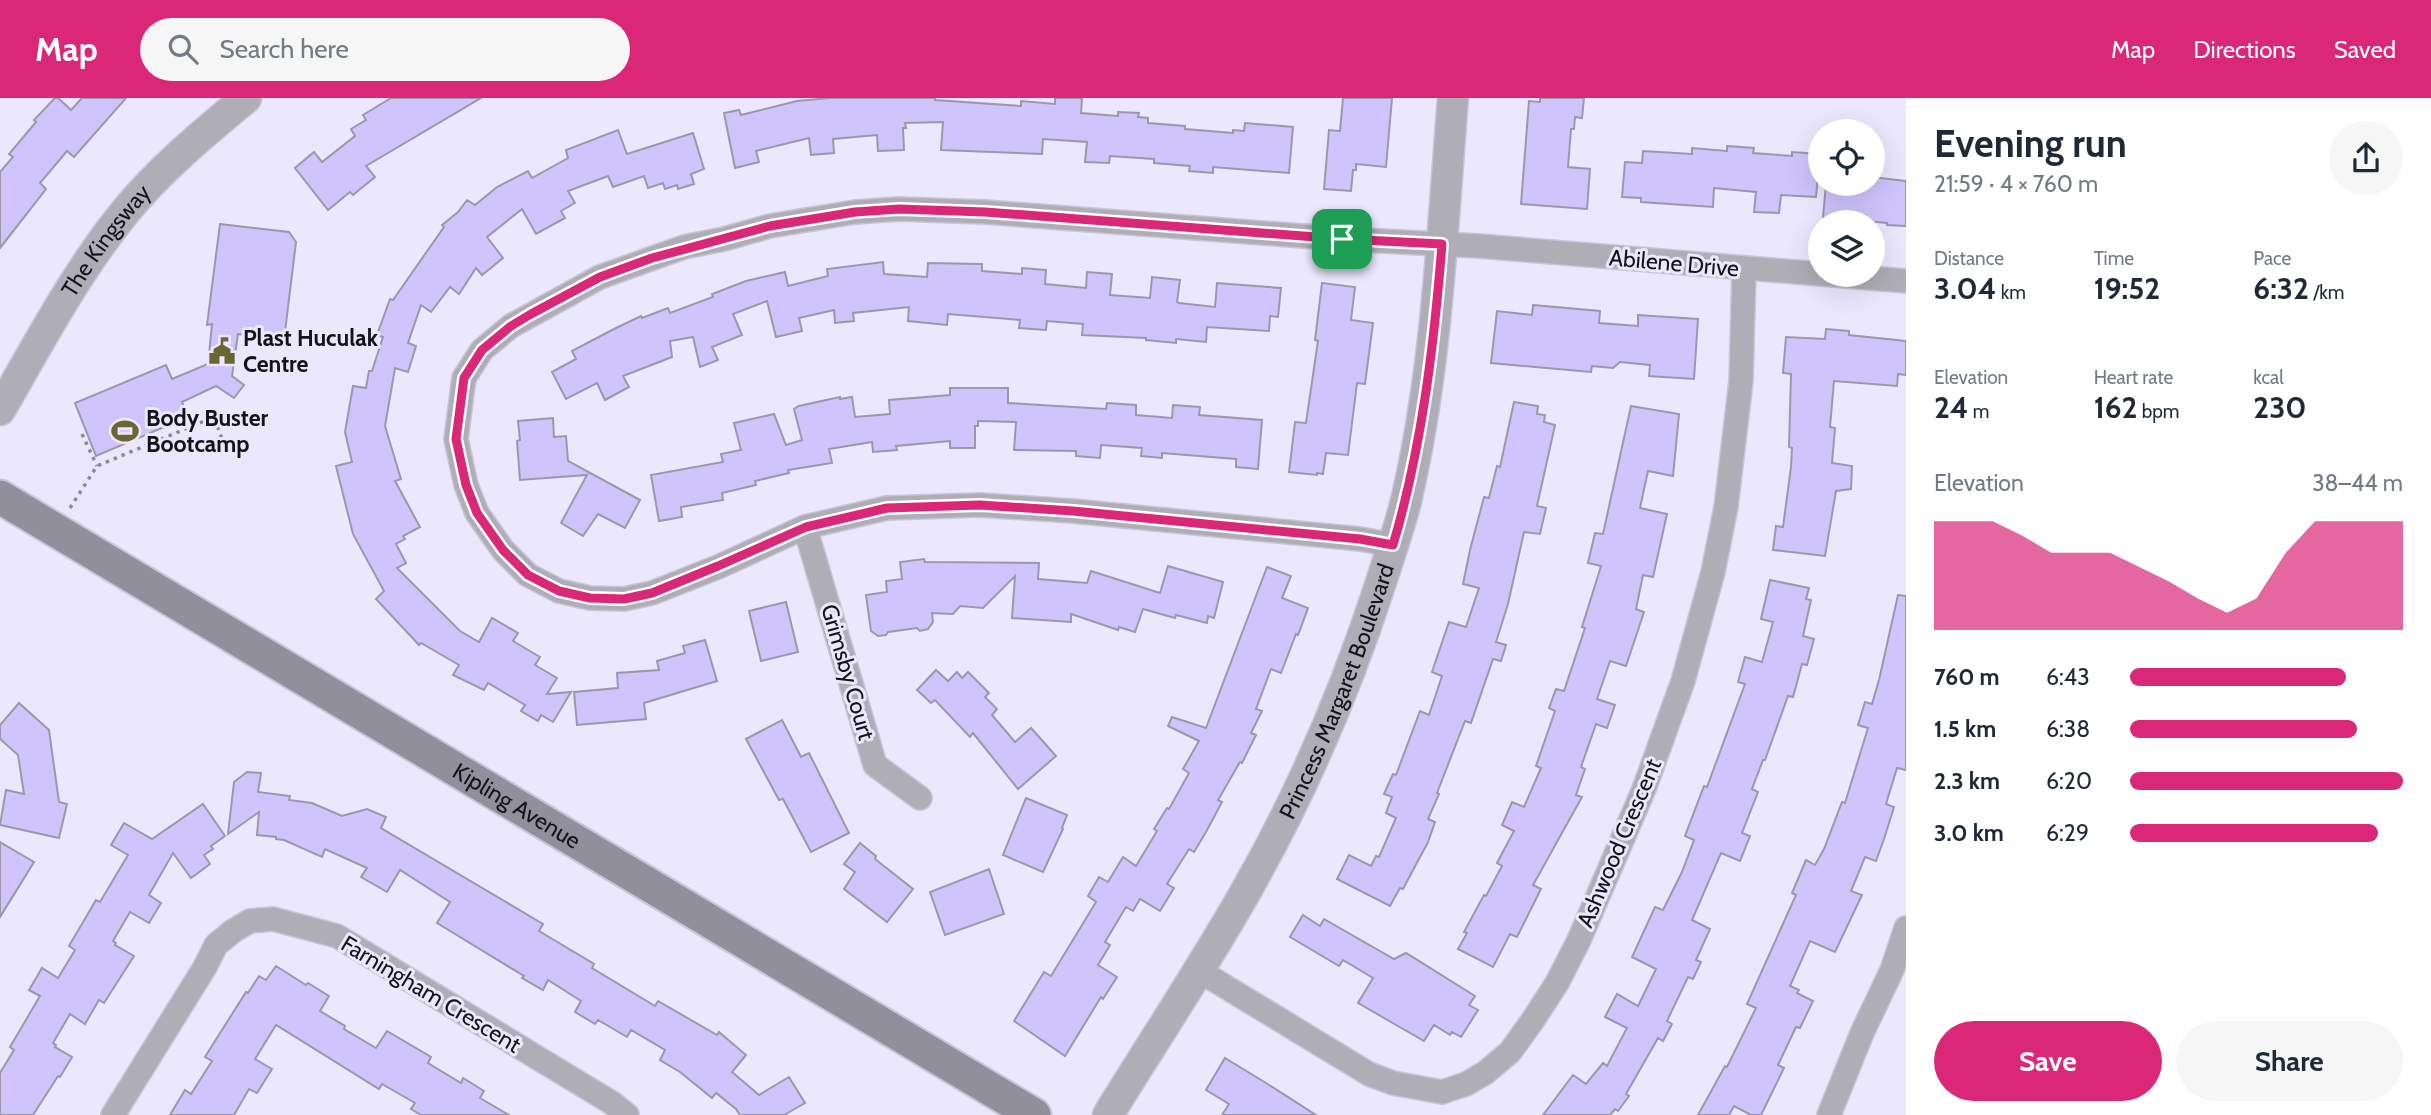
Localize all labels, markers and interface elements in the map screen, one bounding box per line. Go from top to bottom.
search box [140,18,630,81]
text: Map [35,29,98,69]
icon: search [164,30,202,68]
text: Search here [220,33,349,65]
text: Map [2111,35,2155,64]
text: Directions [2193,35,2296,64]
text: Saved [2334,35,2396,64]
map controls [1808,119,1885,287]
button: locate [1808,119,1885,196]
text: Evening run [1934,120,2127,167]
button: share [2329,121,2403,195]
text: 21:59 · 4 × 760 m [1934,170,2098,198]
street label: The Kingsway [55,178,157,302]
pin [1312,209,1372,269]
button: layers [1808,210,1885,287]
icon: arrive [1323,220,1361,258]
street label: Abilene Drive [1608,243,1740,283]
text: Distance [1934,247,2004,270]
text: Time [2094,247,2134,270]
text: Pace [2253,247,2291,270]
text: 3.04 [1934,270,1996,307]
text: 19:52 [2094,270,2160,307]
text: 6:32 [2253,270,2309,307]
text: km [1996,281,2026,304]
text: /km [2309,281,2344,304]
place label: Plast Huculak Centre [243,324,379,378]
public building icon: Plast Huculak Centre [207,336,237,366]
text: Elevation [1934,366,2008,389]
text: Heart rate [2094,366,2173,389]
text: kcal [2253,366,2284,389]
text: 24 [1934,389,1969,426]
text: 162 [2094,389,2137,426]
text: 230 [2253,389,2307,426]
text: m [1969,400,1989,423]
text: bpm [2137,400,2180,423]
place label: Body Buster Bootcamp [146,404,269,458]
sports icon: Body Buster Bootcamp [110,416,140,446]
text: Elevation [1934,469,2024,497]
text: 38–44 m [2312,469,2403,497]
street label: Princess Margaret Boulevard [1273,560,1400,824]
street label: Grimsby Court [815,601,881,743]
text: 760 m [1934,663,2000,691]
text: 6:43 [2046,663,2090,691]
text: 1.5 km [1934,715,1996,743]
text: 6:38 [2046,715,2090,743]
street label: Ashwood Crescent [1571,754,1667,932]
street label: Kipling Avenue [448,757,586,855]
text: 2.3 km [1934,767,2000,795]
text: 6:20 [2046,767,2092,795]
text: 3.0 km [1934,819,2004,847]
text: 6:29 [2046,819,2089,847]
street label: Farningham Crescent [336,929,526,1059]
button: Save [1934,1021,2162,1101]
button: Share [2176,1021,2403,1101]

